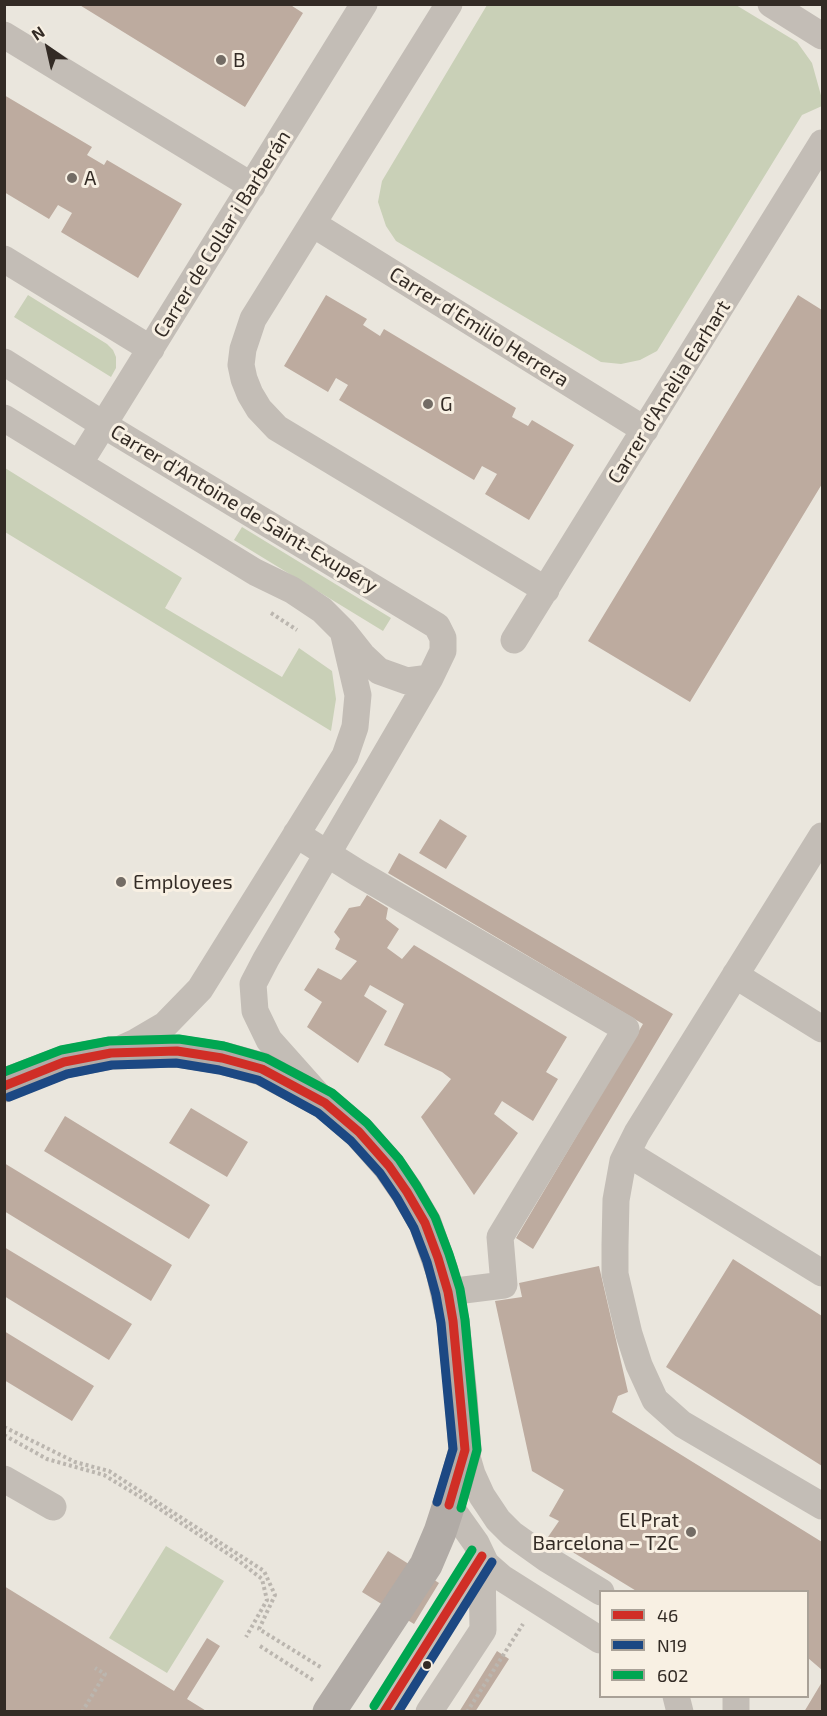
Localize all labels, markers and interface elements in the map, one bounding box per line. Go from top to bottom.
north arrow [18,18,78,78]
text: N [28,22,48,44]
place label: B [233,48,245,72]
marker: B [214,53,228,67]
street label: Carrer de Collar i Barberán [148,126,296,342]
place label: A [84,166,96,190]
marker: A [65,171,79,185]
street label: Carrer d'Emilio Herrera [385,262,573,392]
street label: Carrer d'Amèlia Earhart [603,296,735,488]
place label: G [440,392,453,416]
marker: G [421,397,435,411]
street label: Carrer d'Antoine de Saint-Exupéry [106,420,382,598]
place label: Employees [133,870,233,894]
marker: Employees [114,875,128,889]
place label: El Prat Barcelona – T2C [533,1508,679,1555]
marker: El Prat Barcelona – T2C [684,1525,698,1539]
legend [599,1590,809,1698]
text: 46 [657,1604,678,1626]
text: N19 [657,1634,687,1656]
unlabelled marker [421,1659,433,1671]
text: 602 [657,1664,688,1686]

